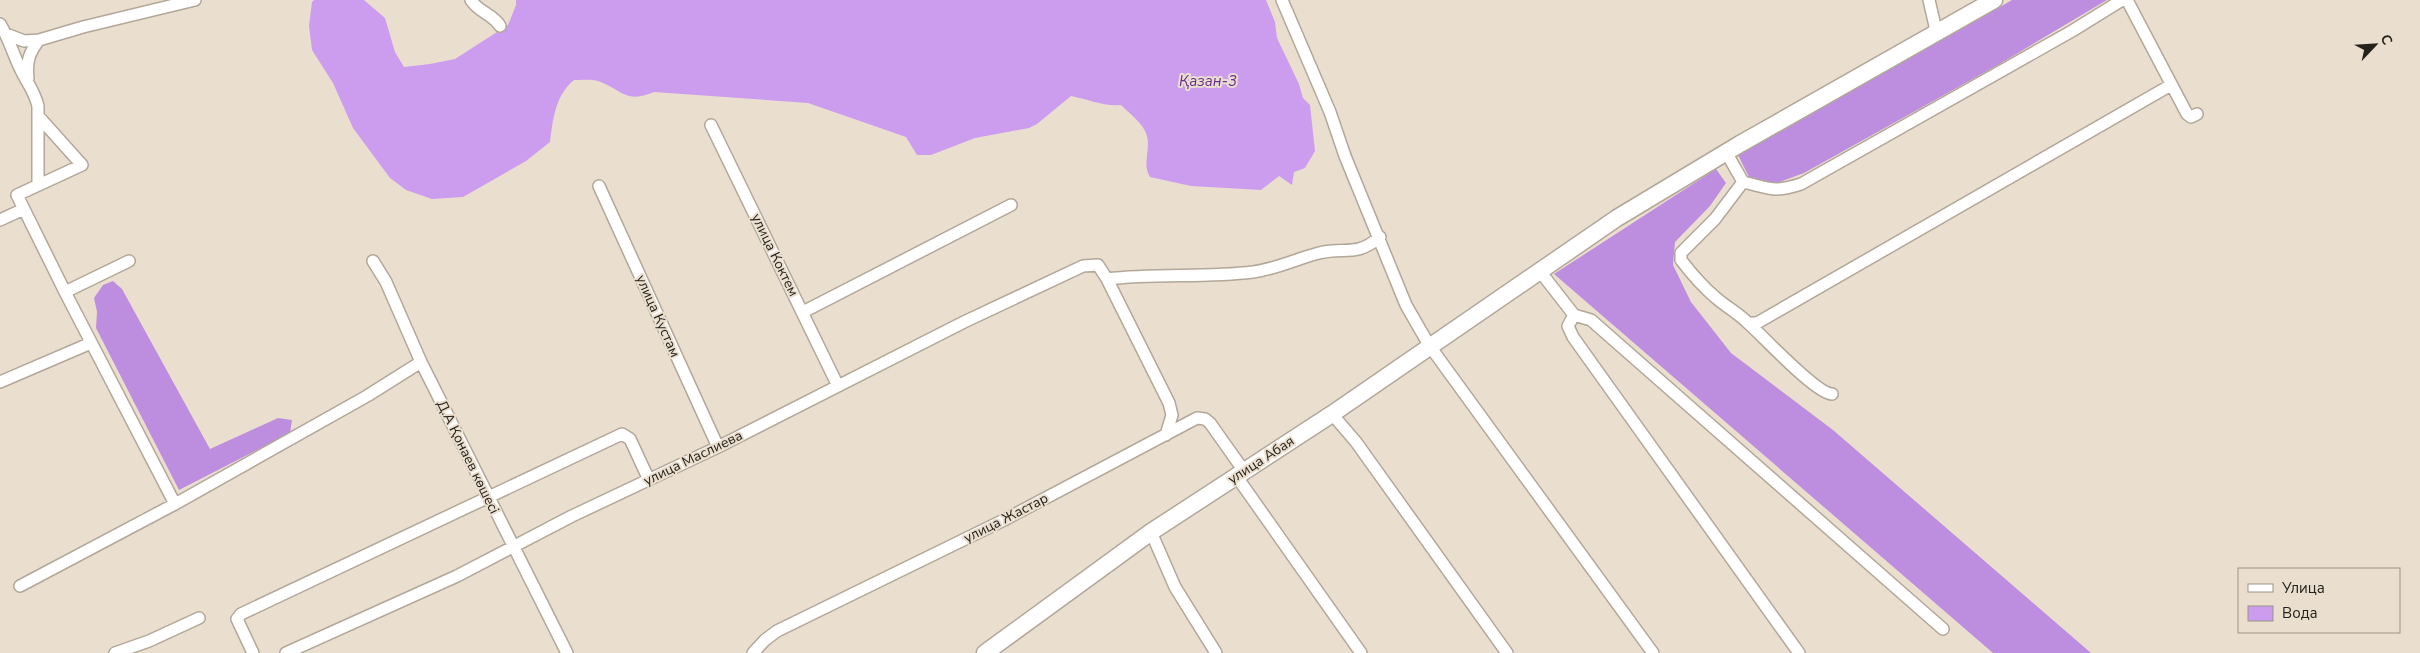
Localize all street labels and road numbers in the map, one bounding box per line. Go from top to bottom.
street label: улица Коктем [747,210,803,300]
street label: улица Кустам [631,272,685,360]
street label: Д.А Қонаев көшесі [432,397,504,517]
street label: улица Маслиева [640,426,746,490]
street label: улица Абая [1224,431,1298,489]
street label: улица Жастар [961,489,1051,547]

